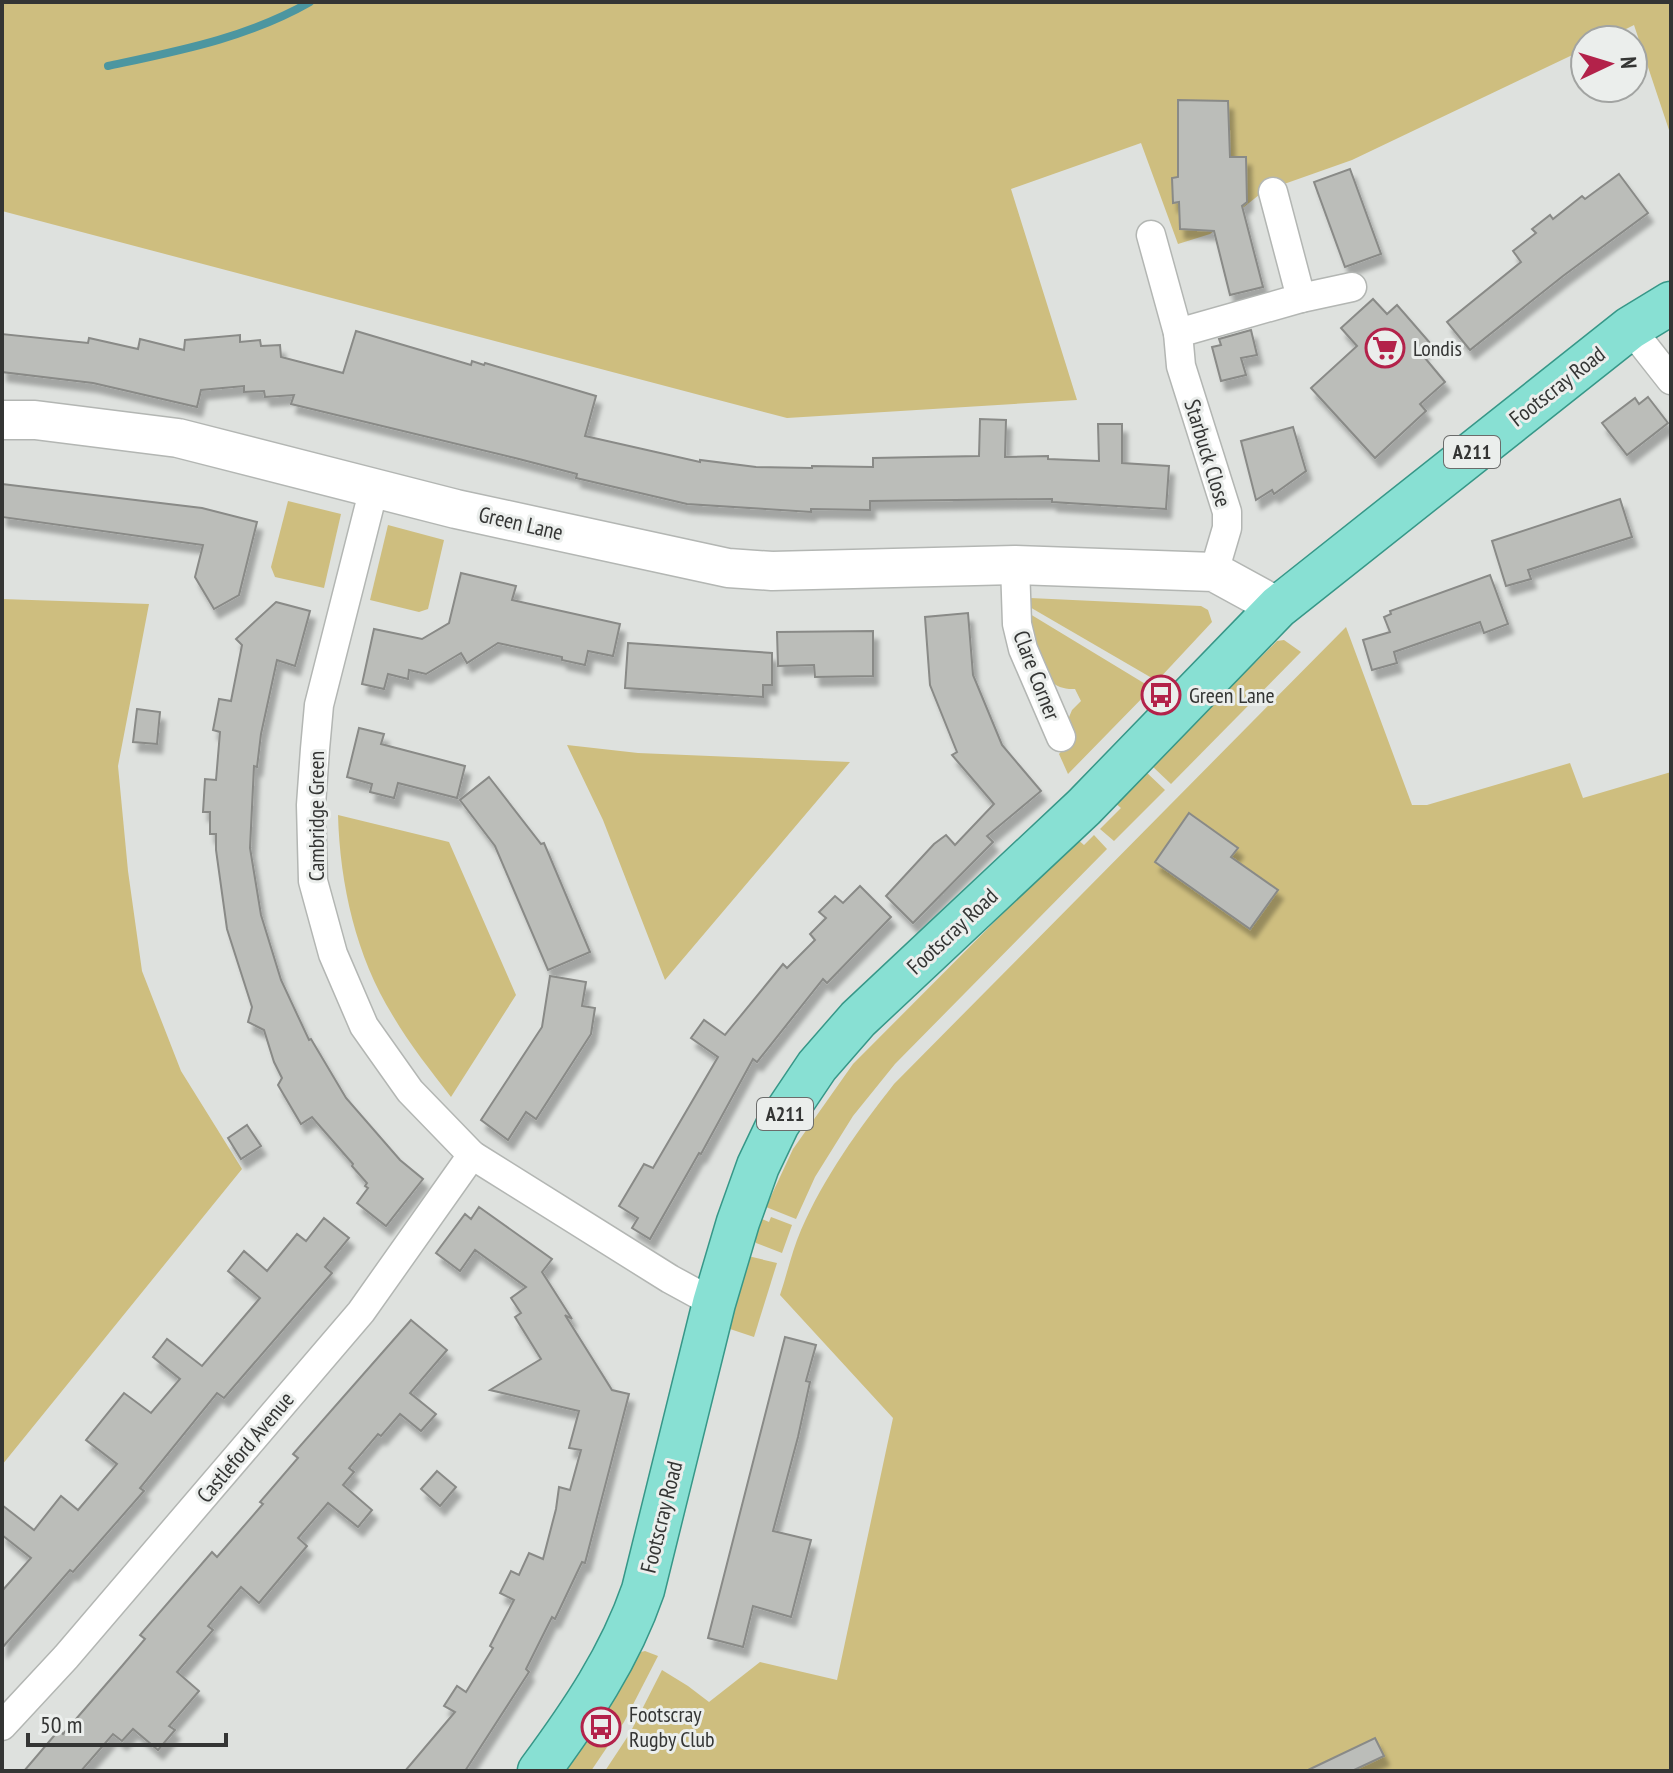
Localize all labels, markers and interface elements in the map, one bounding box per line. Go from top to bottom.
north arrow [1569,24,1649,104]
text: N [1615,56,1643,70]
supermarket icon: Londis [1364,327,1406,369]
place label: Londis [1413,334,1462,362]
street label: Footscray Road [1503,340,1611,432]
street label: Starbuck Close [1178,396,1238,510]
road number: A211 [1444,436,1500,468]
street label: Green Lane [476,500,566,546]
street label: Clare Corner [1007,626,1067,724]
bus stop icon: Green Lane [1140,674,1182,716]
place label: Green Lane [1189,681,1275,709]
street label: Cambridge Green [302,751,330,881]
street label: Footscray Road [901,882,1003,980]
road number: A211 [757,1098,813,1130]
street label: Castleford Avenue [190,1386,300,1508]
street label: Footscray Road [634,1458,688,1576]
scale bar [28,1697,226,1747]
place label: Footscray Rugby Club [629,1700,715,1753]
bus stop icon: Footscray Rugby Club [580,1706,622,1748]
text: 50 m [40,1709,82,1740]

